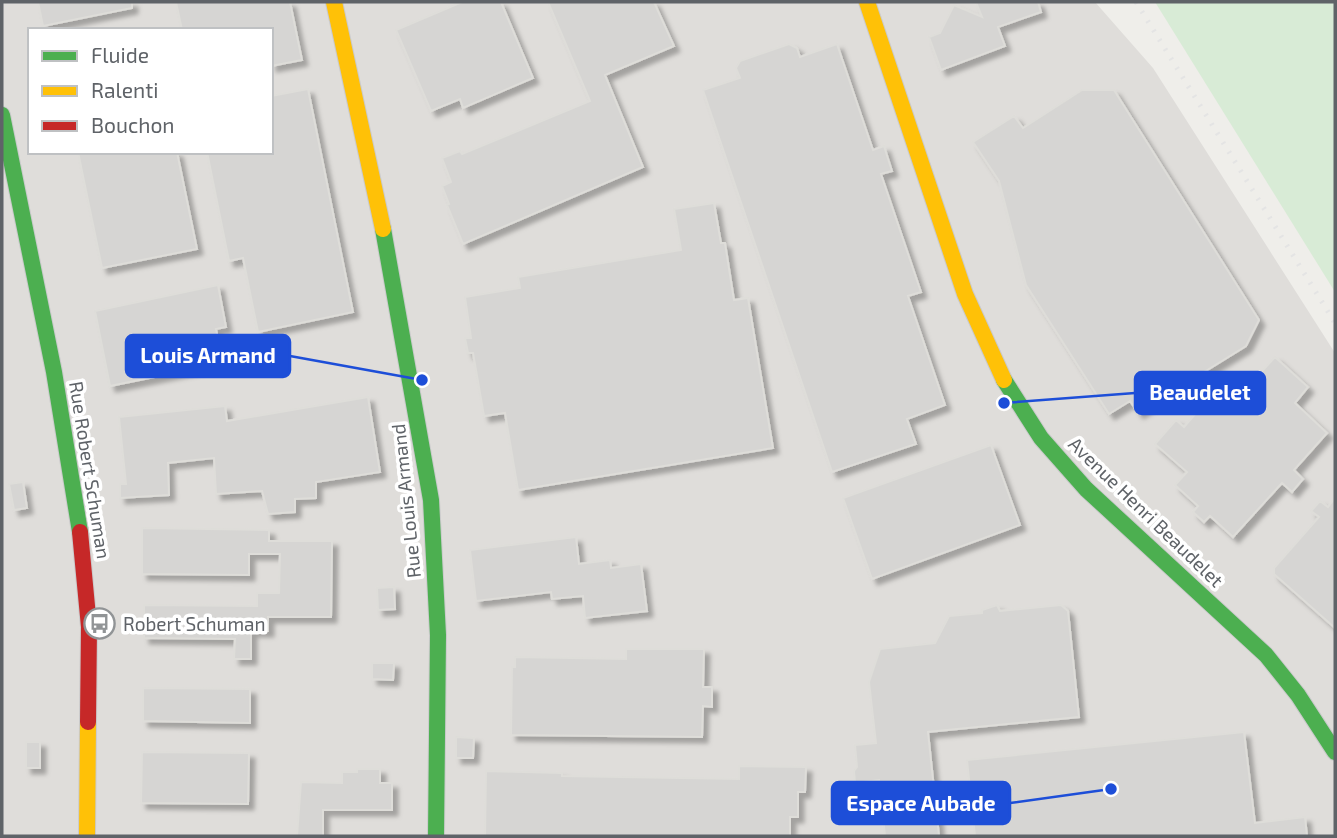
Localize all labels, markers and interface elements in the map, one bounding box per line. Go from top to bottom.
legend [28,28,273,154]
text: Fluide [91,42,149,67]
text: Ralenti [91,77,158,102]
text: Bouchon [91,112,175,137]
callout: Louis Armand [126,335,290,377]
text: Louis Armand [140,342,276,367]
callout: Beaudelet [1135,372,1265,414]
street label: Rue Robert Schuman [65,379,116,560]
text: Beaudelet [1149,379,1251,404]
street label: Rue Louis Armand [386,423,425,579]
street label: Avenue Henri Beaudelet [1064,432,1228,591]
bus stop icon: Robert Schuman [83,607,117,641]
place label: Robert Schuman [123,612,266,635]
callout: Espace Aubade [832,782,1010,824]
text: Espace Aubade [846,790,996,815]

